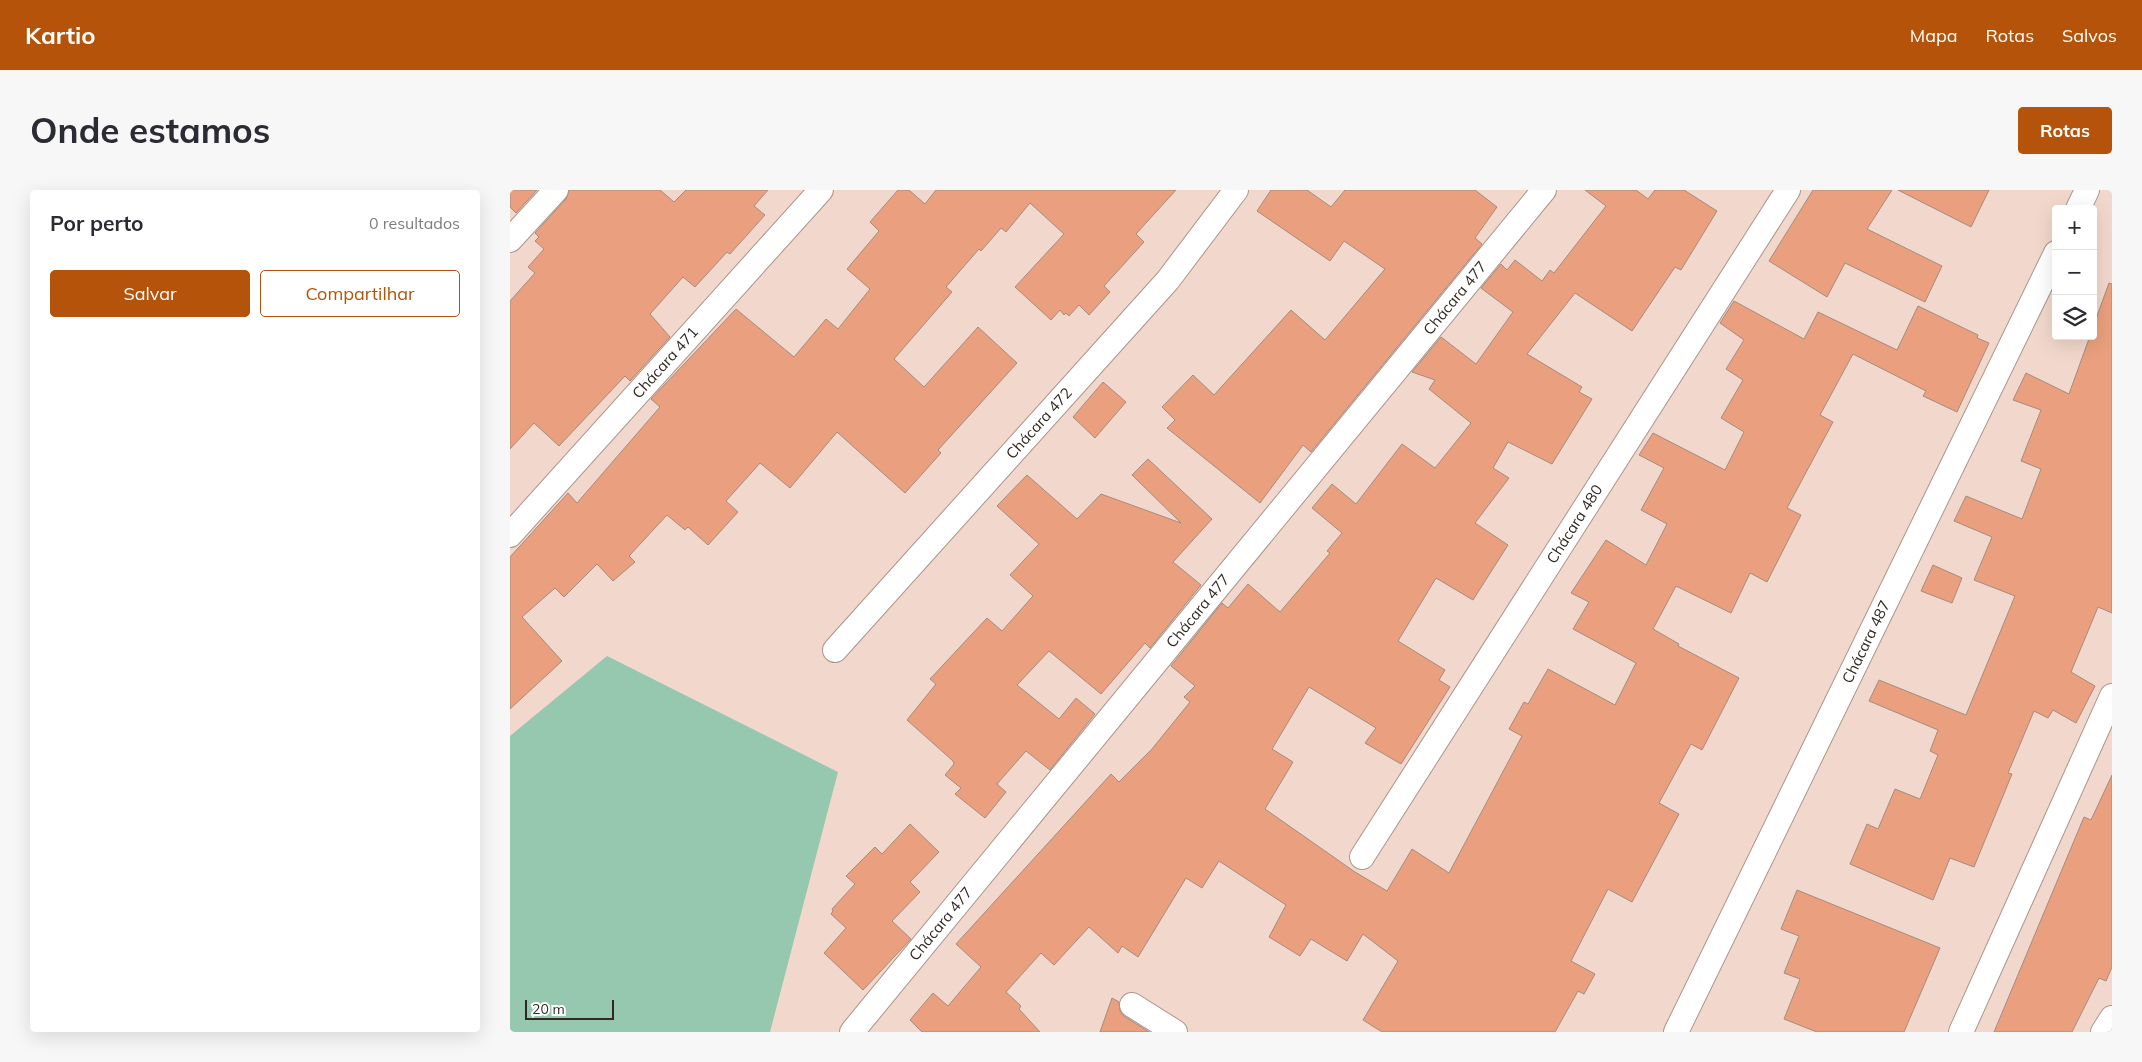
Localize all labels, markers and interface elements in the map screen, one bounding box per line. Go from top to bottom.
text: Kartio [25,20,96,50]
text: Mapa [1910,24,1958,47]
text: Rotas [1986,24,2034,47]
text: Salvos [2062,24,2117,47]
button: Rotas [2018,107,2112,154]
text: Onde estamos [30,108,270,152]
map controls [2052,205,2097,340]
button: + [2052,205,2097,250]
text: Por perto [50,210,144,236]
text: 0 resultados [369,213,460,233]
button: − [2052,250,2097,295]
street label: Chácara 477 [1419,257,1491,338]
button: Salvar [50,270,250,317]
button: Compartilhar [260,270,460,317]
button: layers [2052,295,2097,340]
street label: Chácara 471 [628,323,702,402]
street label: Chácara 472 [1002,383,1076,463]
street label: Chácara 480 [1542,481,1606,567]
street label: Chácara 477 [1162,570,1234,651]
street label: Chácara 487 [1838,597,1894,686]
street label: Chácara 477 [905,883,976,964]
scale bar [525,997,614,1020]
text: 20 m [532,1000,565,1018]

